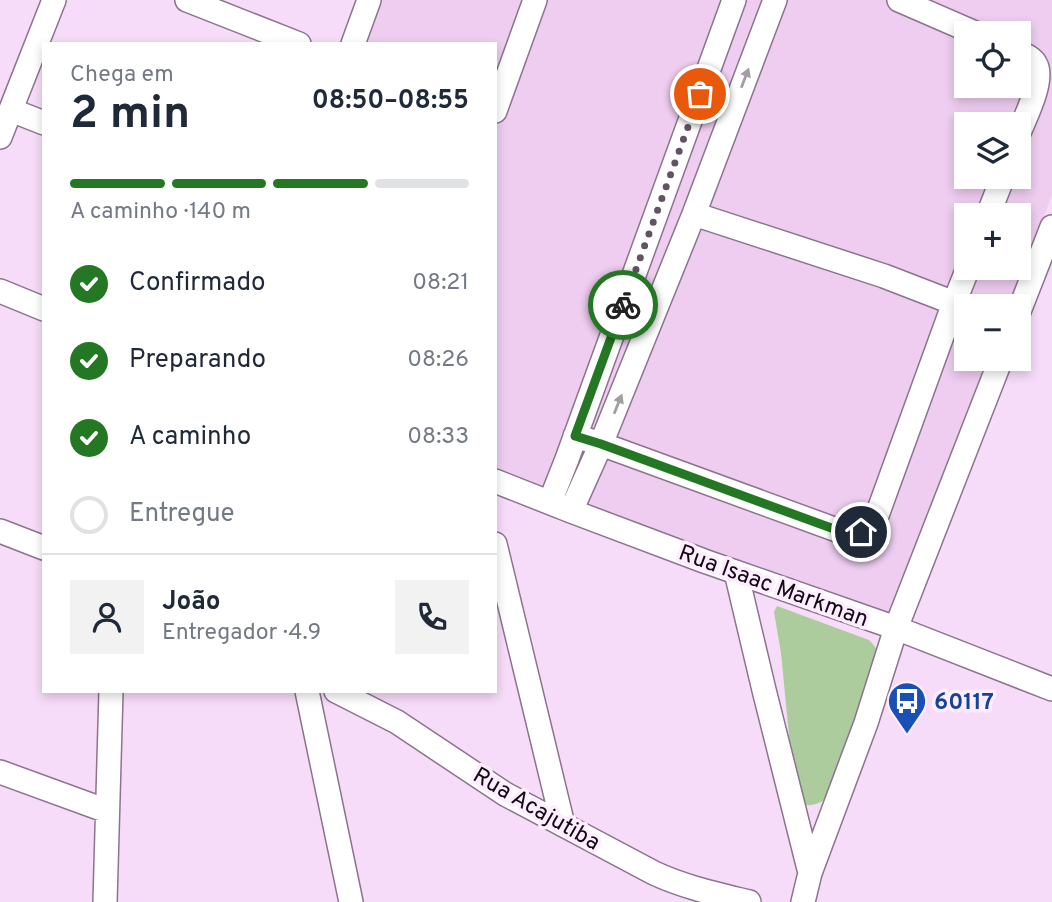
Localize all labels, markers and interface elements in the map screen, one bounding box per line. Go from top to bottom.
map controls [954,21,1031,371]
button: locate [954,21,1031,98]
text: Chega em [70,61,174,90]
pin [670,64,730,124]
one-way arrow [740,67,751,88]
icon: bag [681,75,719,113]
text: 08:50–08:55 [312,85,469,118]
text: 2 min [70,86,190,145]
button: layers [954,112,1031,189]
text: A caminho · 140 m [70,198,251,227]
button: + [954,203,1031,280]
icon: check [70,265,108,303]
text: Confirmado [129,267,266,300]
text: 08:21 [412,269,469,298]
courier [588,270,658,340]
icon: bike [604,286,642,324]
button: − [954,294,1031,371]
icon: check [70,342,108,380]
text: Preparando [129,344,266,377]
text: 08:26 [407,346,469,375]
one-way arrow [612,393,623,414]
icon: check [70,419,108,457]
text: A caminho [129,421,251,454]
text: 08:33 [407,423,469,452]
text: Entregue [129,498,235,531]
pin [831,502,891,562]
icon: home [842,513,880,551]
street label: Rua Isaac Markman [674,540,872,635]
button: person [70,580,144,654]
button: phone [395,580,469,654]
text: João [162,586,220,619]
text: Entregador · 4.9 [162,619,321,648]
bus stop icon: 60117 [886,680,928,735]
place label: 60117 [934,689,994,718]
street label: Rua Acajutiba [467,762,605,858]

